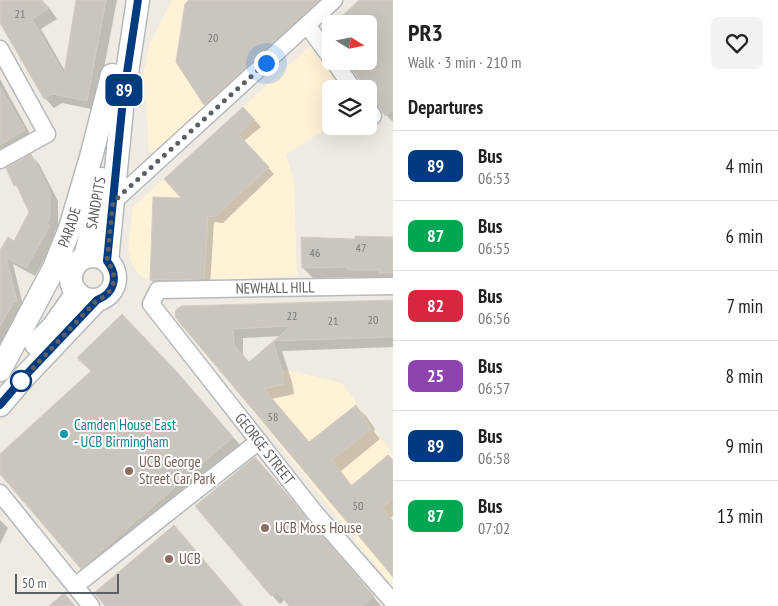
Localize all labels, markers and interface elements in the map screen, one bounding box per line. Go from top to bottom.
house number: 21 [15,6,25,21]
north arrow [322,15,378,70]
map controls [322,15,377,135]
text: PR3 [408,17,443,48]
button: heart [711,17,763,69]
house number: 20 [208,30,218,45]
your location [254,51,279,76]
text: Walk · 3 min · 210 m [408,52,521,72]
line badge: 89 [102,74,146,106]
text: 89 [115,78,133,101]
button: layers [322,80,377,135]
text: Departures [408,95,483,119]
text: Bus [478,144,502,168]
text: 89 [427,154,444,177]
text: 4 min [726,154,763,178]
text: 06:53 [478,168,510,188]
street label: SANDPITS [82,175,109,231]
street label: PARADE [53,205,85,250]
text: Bus [478,214,502,238]
text: 87 [427,224,444,247]
text: 6 min [726,224,763,248]
text: 06:55 [478,238,510,258]
house number: 47 [356,240,366,255]
house number: 46 [310,245,320,260]
street label: NEWHALL HILL [235,277,315,298]
text: Bus [478,284,502,308]
text: 82 [427,294,444,317]
text: 7 min [726,294,763,318]
house number: 22 [287,308,297,323]
text: 06:56 [478,308,510,328]
house number: 20 [368,312,378,327]
house number: 21 [328,313,338,328]
text: Bus [478,354,502,378]
text: 25 [427,364,444,387]
text: 8 min [726,364,763,388]
unlabelled marker [10,370,32,392]
text: 06:57 [478,378,510,398]
street label: GEORGE STREET [231,409,299,489]
house number: 58 [268,409,278,424]
place label: Camden House East - UCB Birmingham [74,415,176,451]
text: Bus [478,424,502,448]
marker: Camden House East - UCB Birmingham [58,428,70,440]
text: 89 [427,434,444,457]
text: 9 min [726,434,763,458]
text: 06:58 [478,448,510,468]
place label: UCB George Street Car Park [139,452,216,488]
marker: UCB George Street Car Park [123,465,135,477]
text: Bus [478,494,502,518]
house number: 50 [353,498,363,513]
text: 87 [427,504,444,527]
text: 13 min [717,504,763,528]
place label: UCB Moss House [275,518,362,537]
text: 07:02 [478,518,510,538]
marker: UCB Moss House [259,522,271,534]
place label: UCB [179,549,201,568]
marker: UCB [163,553,175,565]
scale bar [15,571,119,594]
text: 50 m [22,574,47,592]

